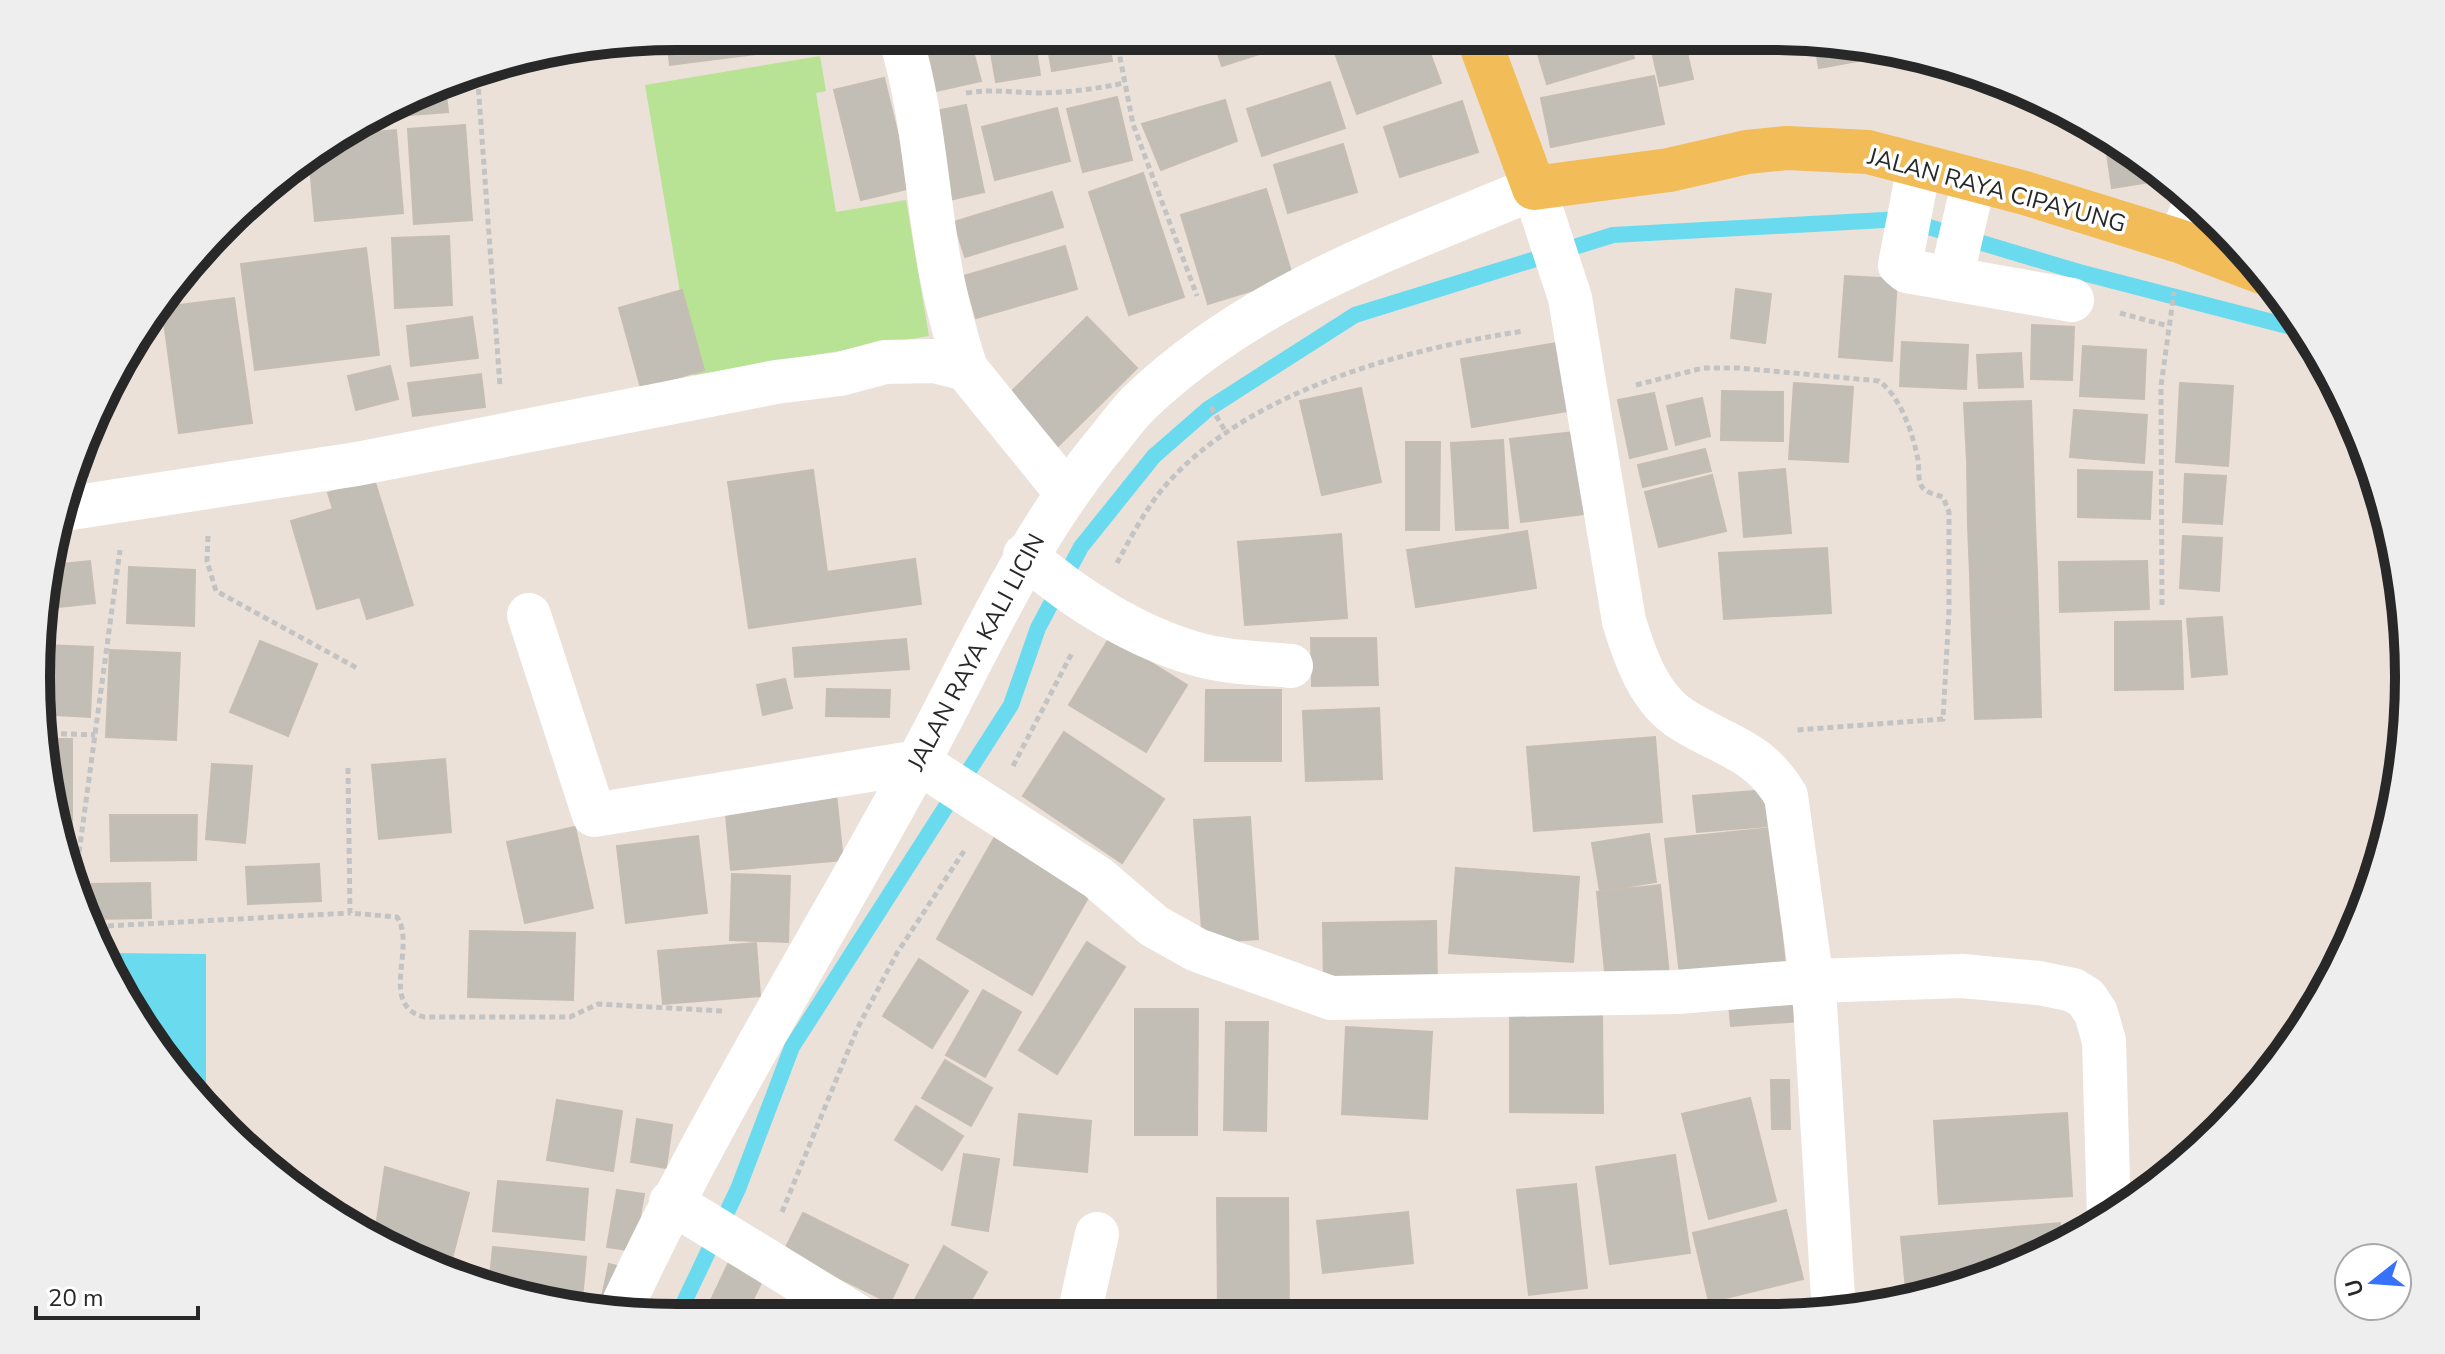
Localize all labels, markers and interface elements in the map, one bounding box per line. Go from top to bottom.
street label: JALAN RAYA CIPAYUNG [1863,140,2130,240]
street label: JALAN RAYA KALI LICIN [899,528,1052,777]
north arrow [2333,1242,2413,1322]
scale bar [36,1270,198,1320]
text: U [2338,1275,2372,1300]
text: 20 m [48,1282,104,1314]

